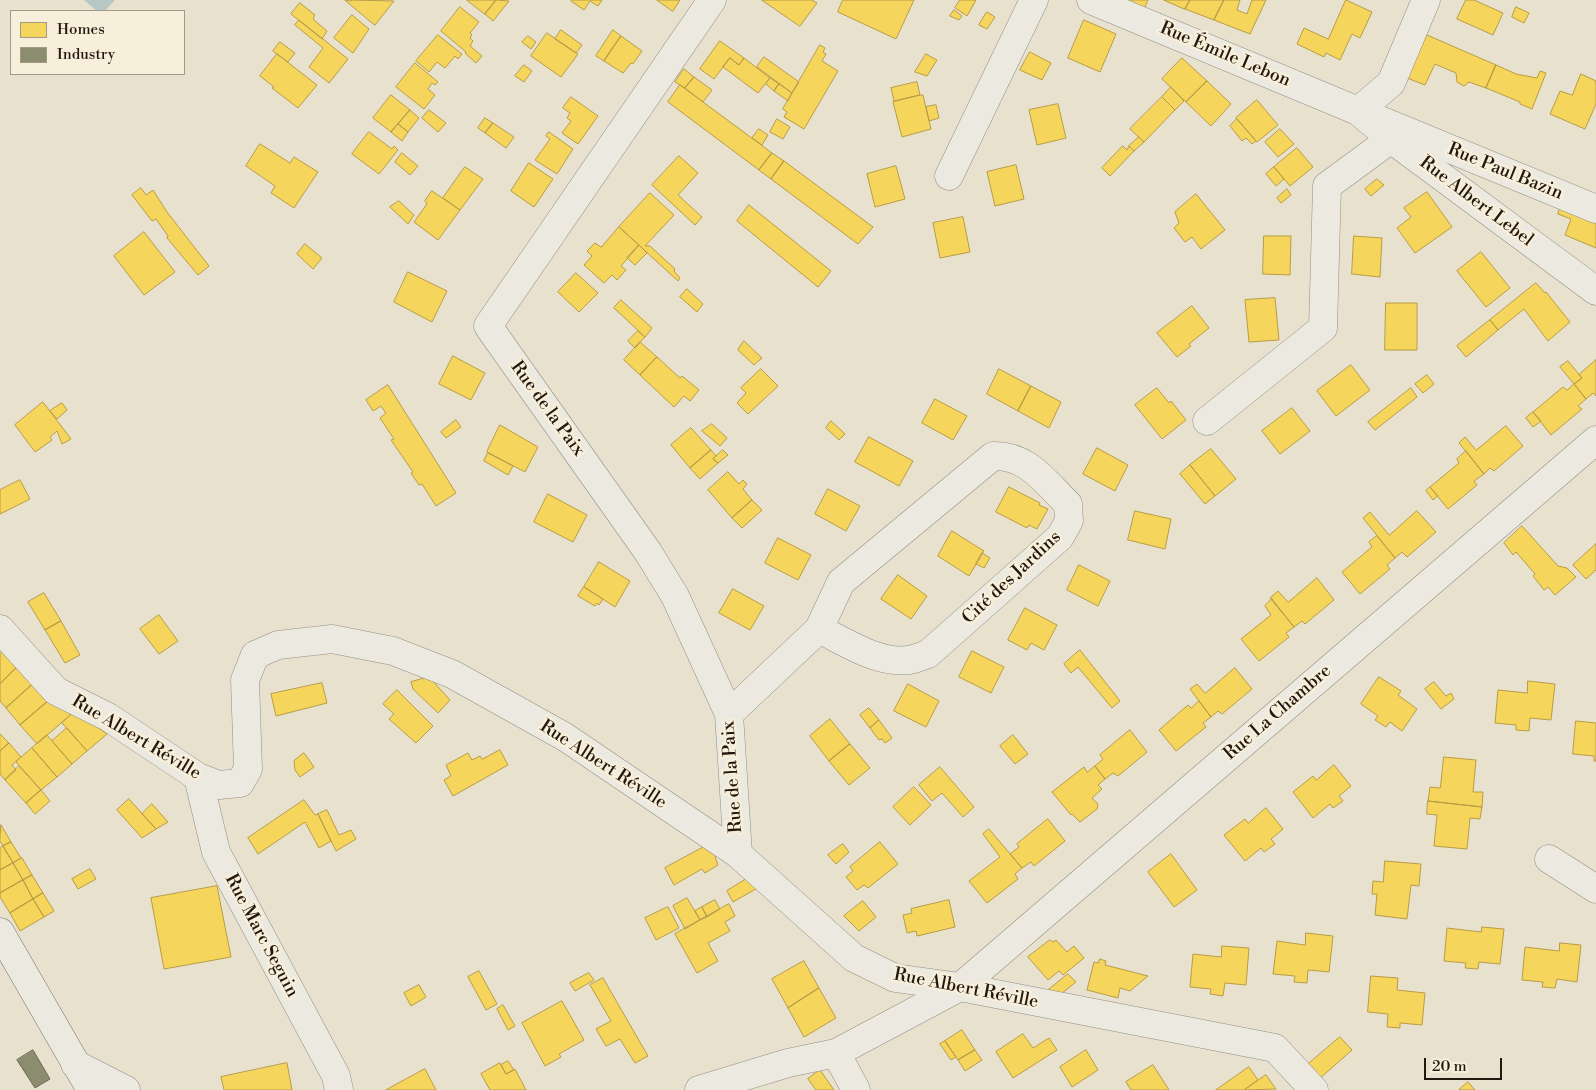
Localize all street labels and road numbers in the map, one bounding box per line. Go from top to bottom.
street label: Rue Émile Lebon [1156,18,1294,92]
street label: Rue Paul Bazin [1444,139,1566,205]
street label: Rue Albert Lebel [1415,152,1537,252]
street label: Rue de la Paix [505,357,589,461]
street label: Cité des Jardins [958,527,1066,629]
street label: Rue La Chambre [1220,661,1336,765]
street label: Rue Albert Réville [68,691,204,785]
street label: Rue Albert Réville [536,716,670,814]
street label: Rue de la Paix [718,720,748,834]
street label: Rue Marc Seguin [219,871,303,1001]
street label: Rue Albert Réville [892,964,1040,1014]

